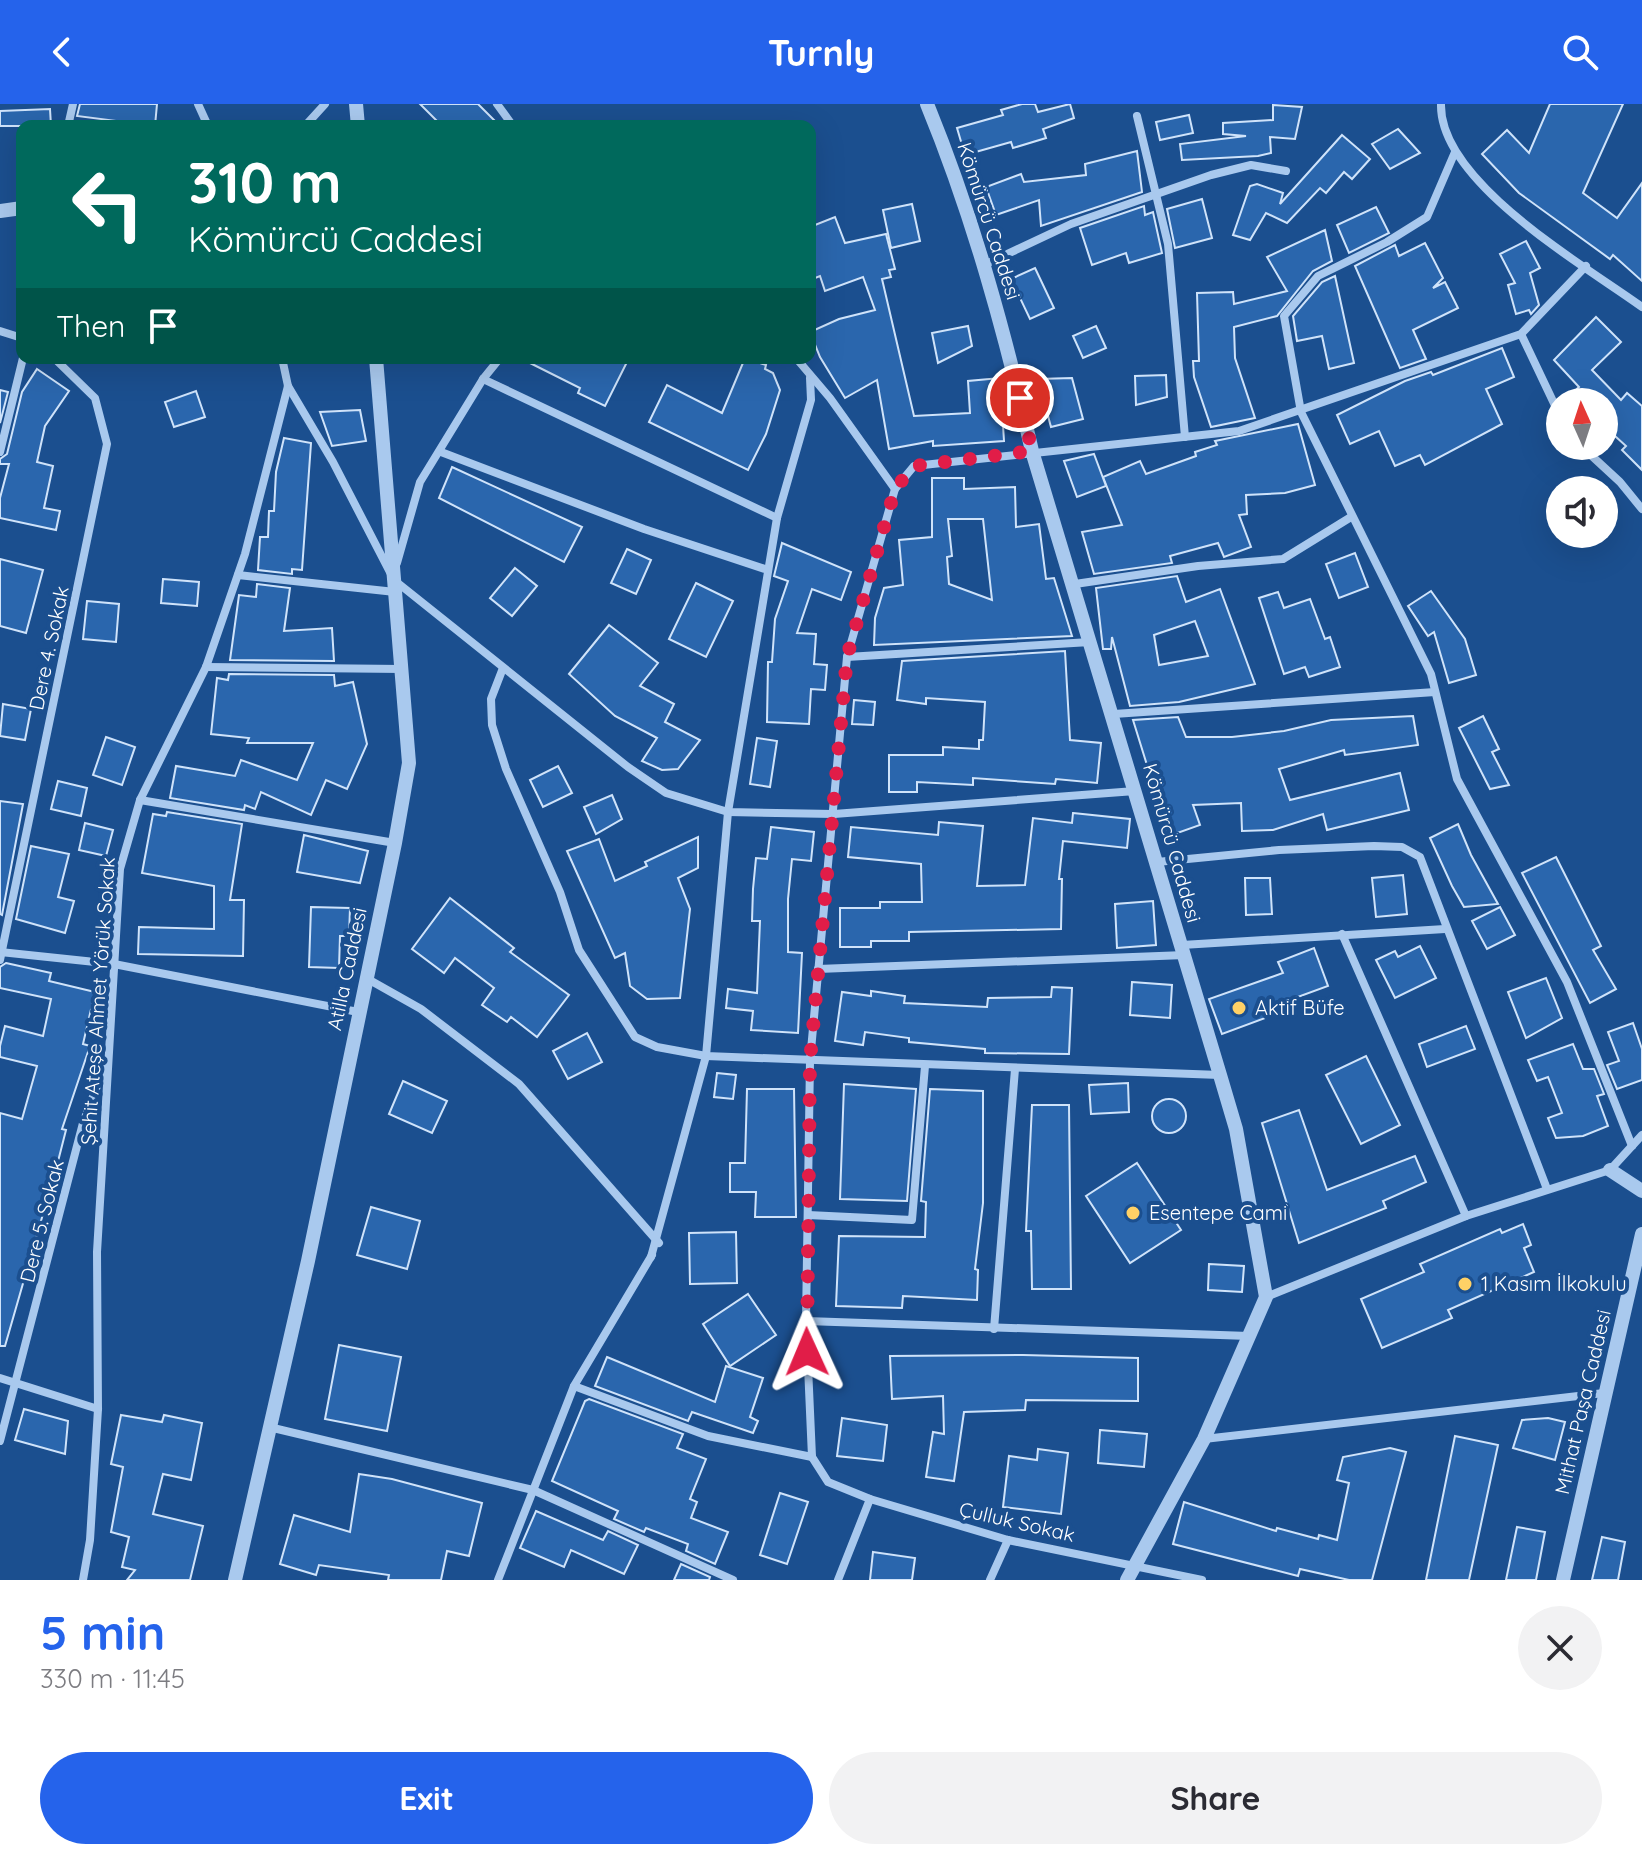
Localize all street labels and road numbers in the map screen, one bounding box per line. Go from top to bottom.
street label: Kömürcü Caddesi [952,139,1027,303]
street label: Dere 4. Sokak [23,584,74,712]
street label: Kömürcü Caddesi [1138,761,1207,925]
street label: Şehit Ateşe Ahmet Yörük Sokak [75,856,120,1146]
street label: Atilla Caddesi [321,905,372,1033]
street label: Dere 5. Sokak [14,1157,69,1285]
street label: Mithat Paşa Caddesi [1549,1307,1616,1497]
street label: Çulluk Sokak [957,1496,1077,1547]

